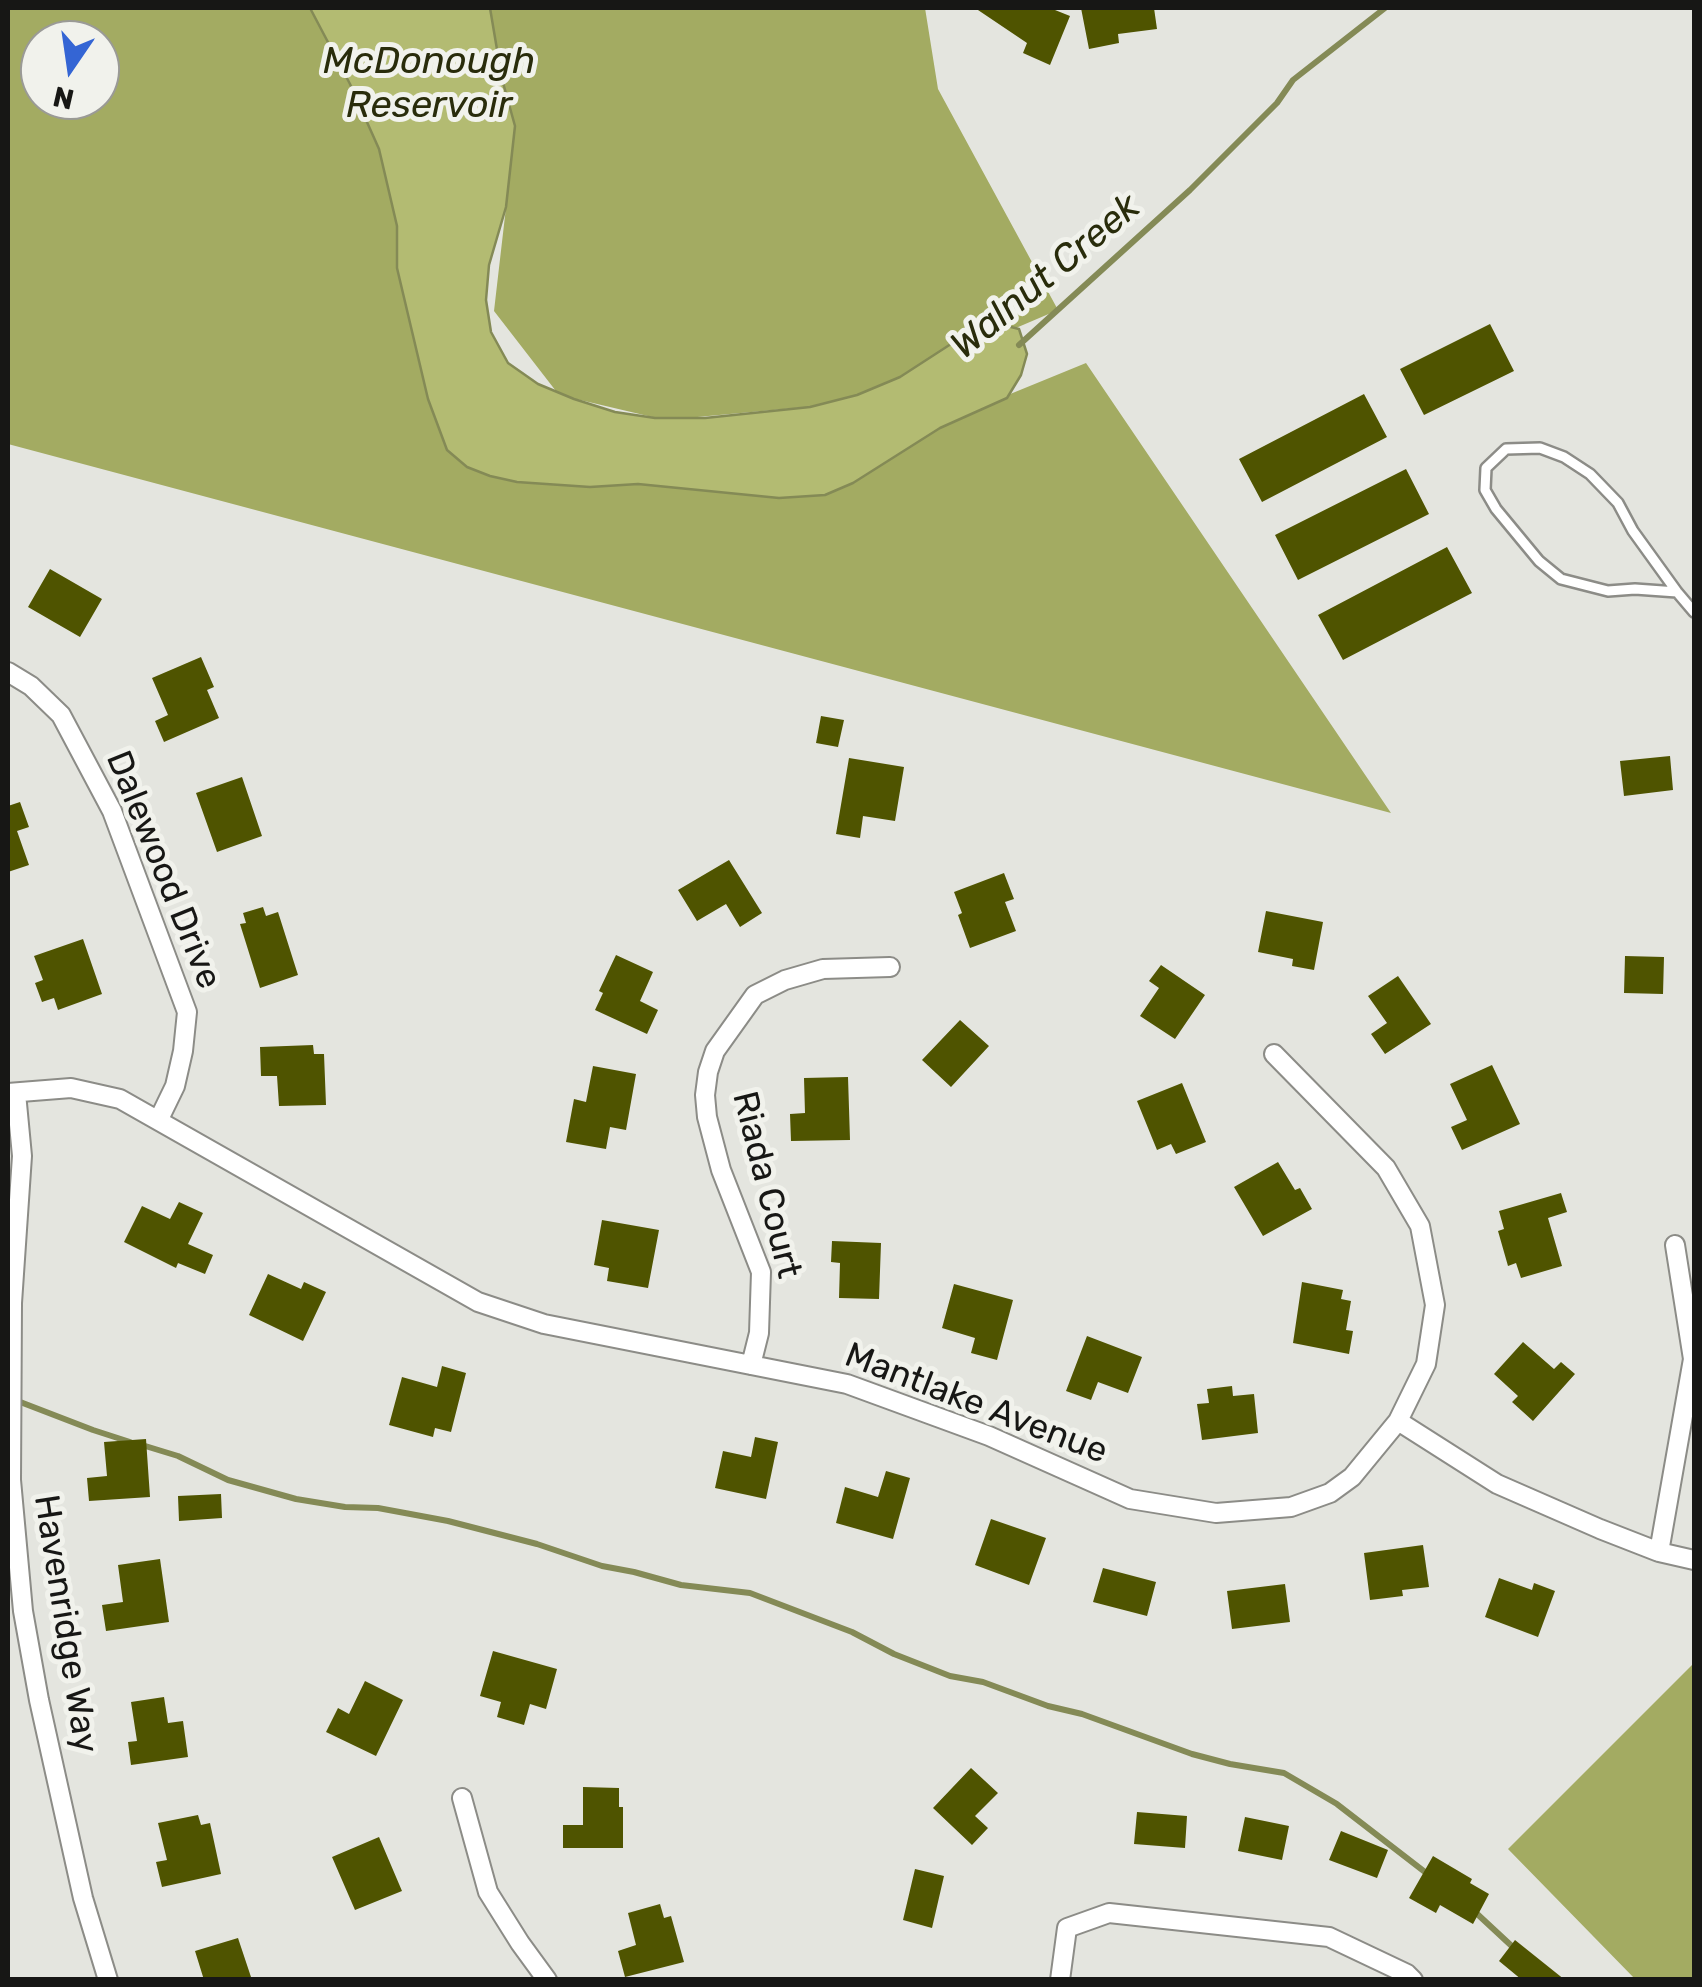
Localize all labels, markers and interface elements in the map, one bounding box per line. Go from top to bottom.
north arrow [20,20,120,120]
water label: McDonough Reservoir [323,39,535,128]
text: N [50,79,77,116]
water label: Walnut Creek [942,185,1150,369]
street label: Dalewood Drive [96,745,230,995]
street label: Riada Court [723,1087,809,1283]
street label: Mantlake Avenue [839,1335,1113,1473]
street label: Havenridge Way [24,1492,106,1756]

